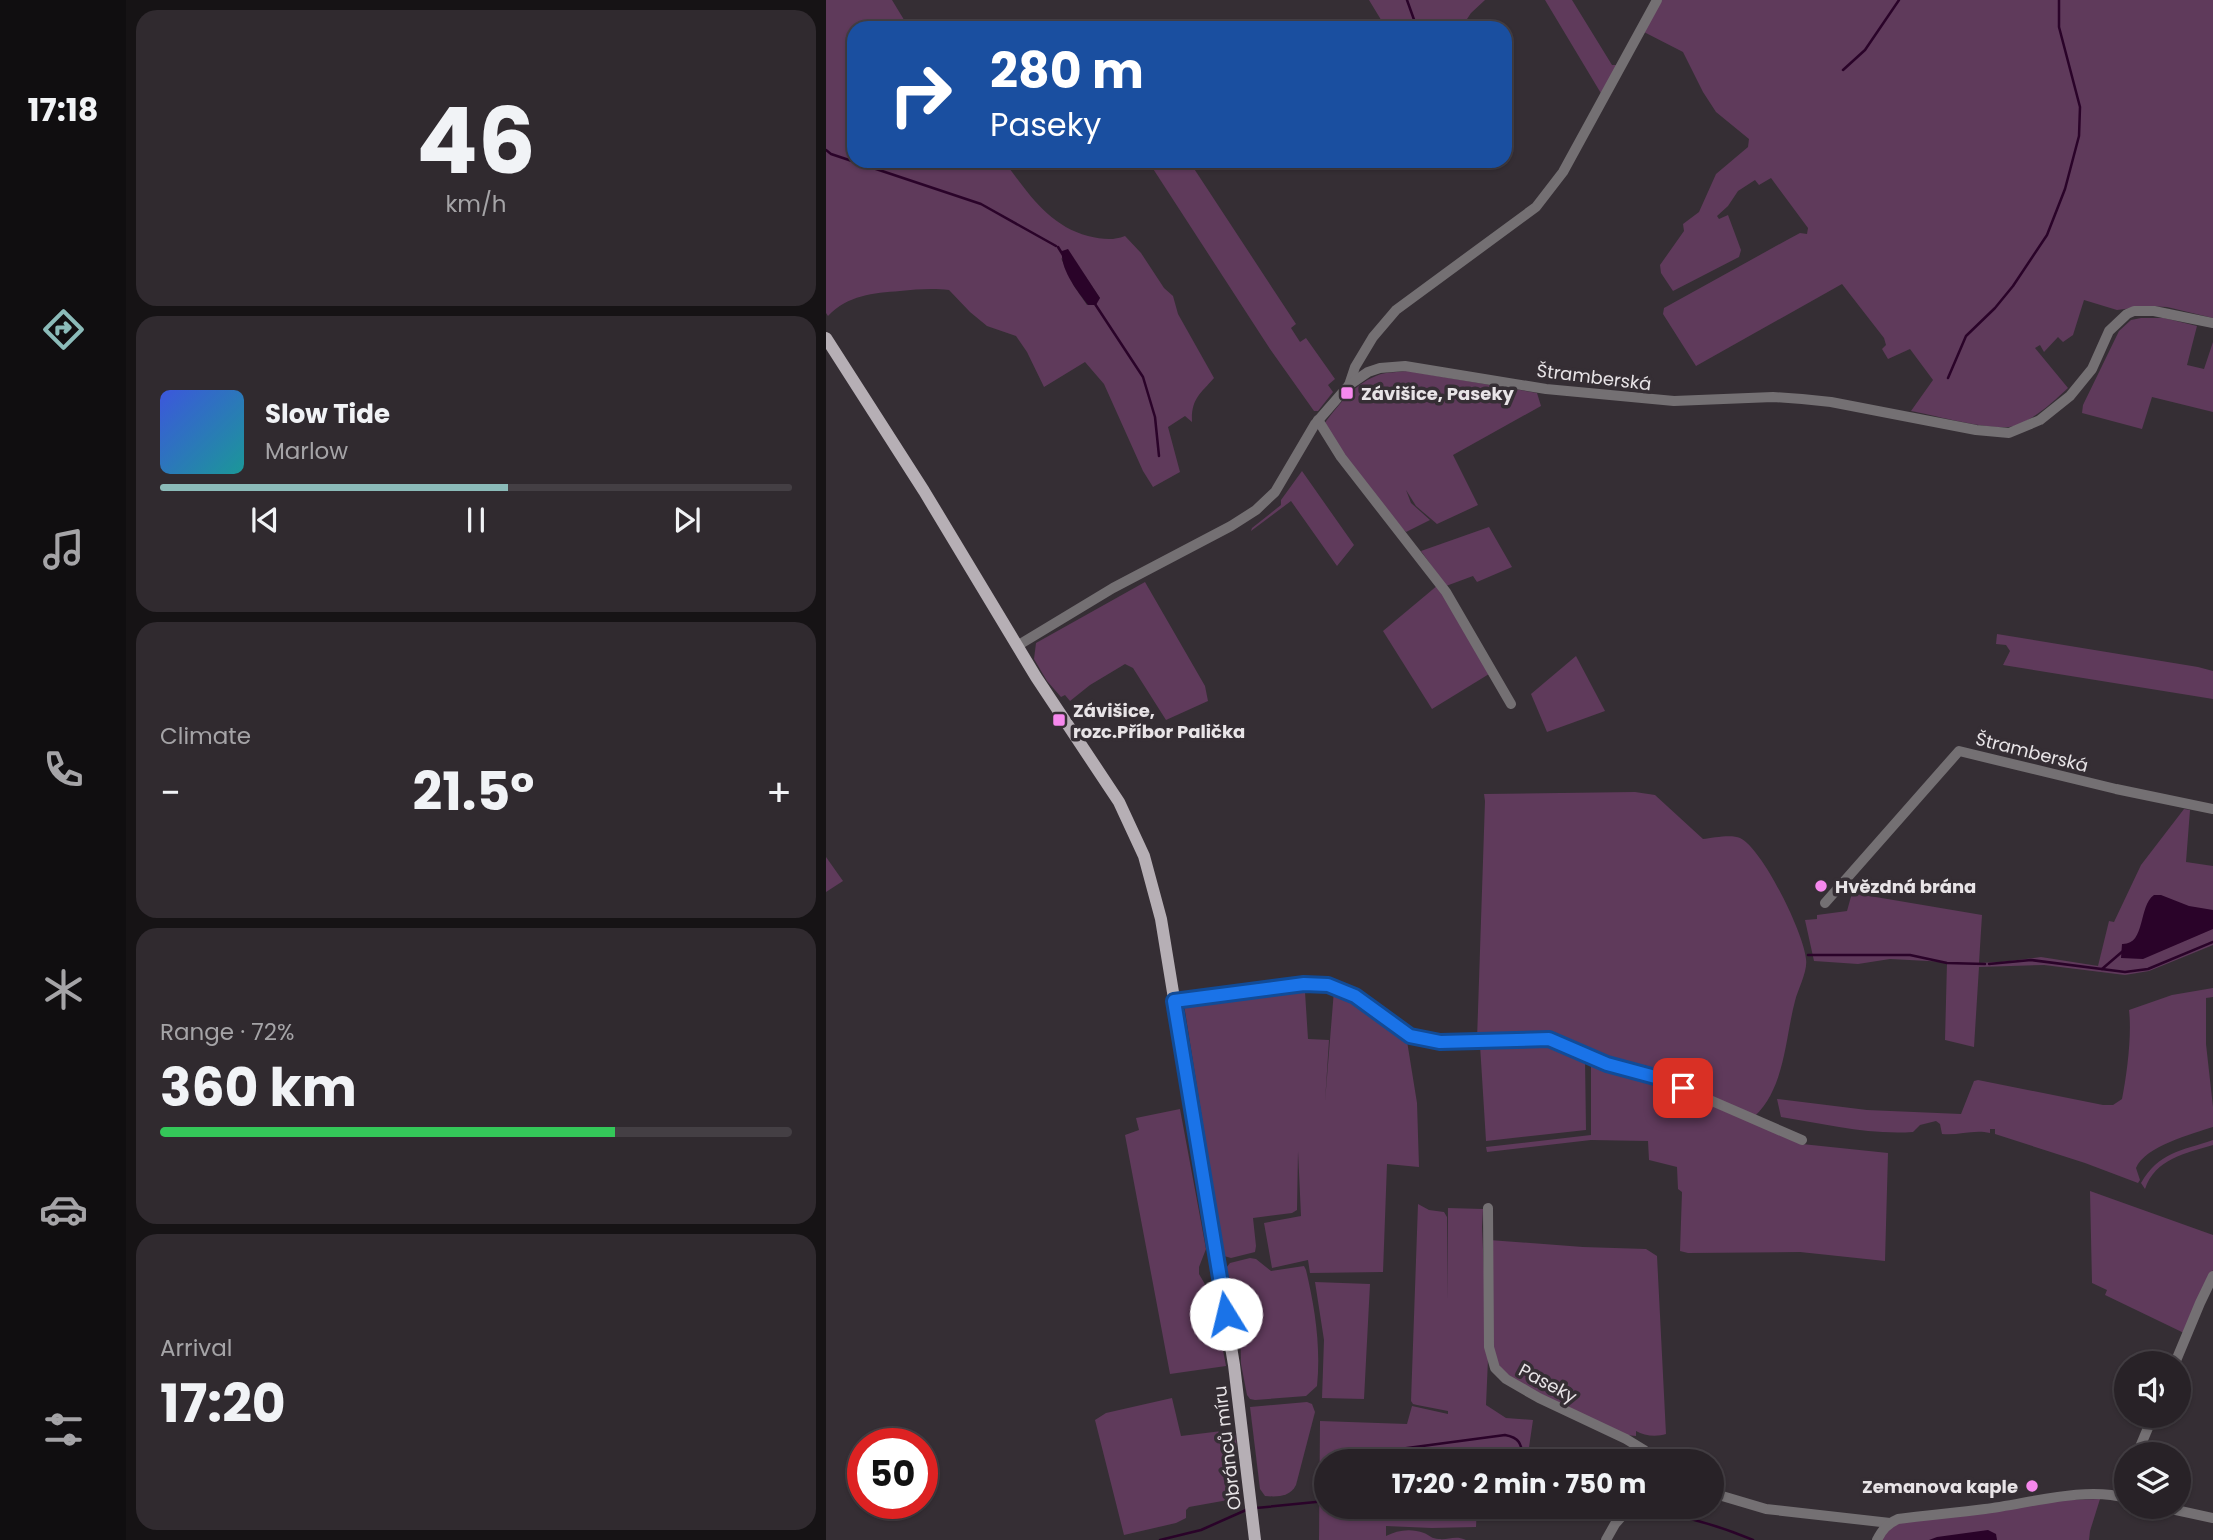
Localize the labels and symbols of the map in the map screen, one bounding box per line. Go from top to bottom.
street label: Štramberská [1535,358,1653,396]
place label: Závišice, Paseky [1361,381,1515,406]
marker: Závišice, Paseky [1339,385,1355,401]
place label: Závišice, rozc.Příbor Palička [1073,698,1245,744]
marker: Závišice, rozc.Příbor Palička [1051,712,1067,728]
street label: Štramberská [1973,726,2091,778]
place label: Hvězdná brána [1835,874,1976,899]
marker: Hvězdná brána [1813,878,1829,894]
pin [1653,1058,1713,1118]
position arrow [1189,1277,1263,1351]
street label: Paseky [1515,1357,1581,1409]
street label: Obránců míru [1207,1384,1247,1512]
speed limit sign: 50 [847,1428,938,1519]
place label: Zemanova kaple [1862,1474,2018,1499]
marker: Zemanova kaple [2024,1478,2040,1494]

